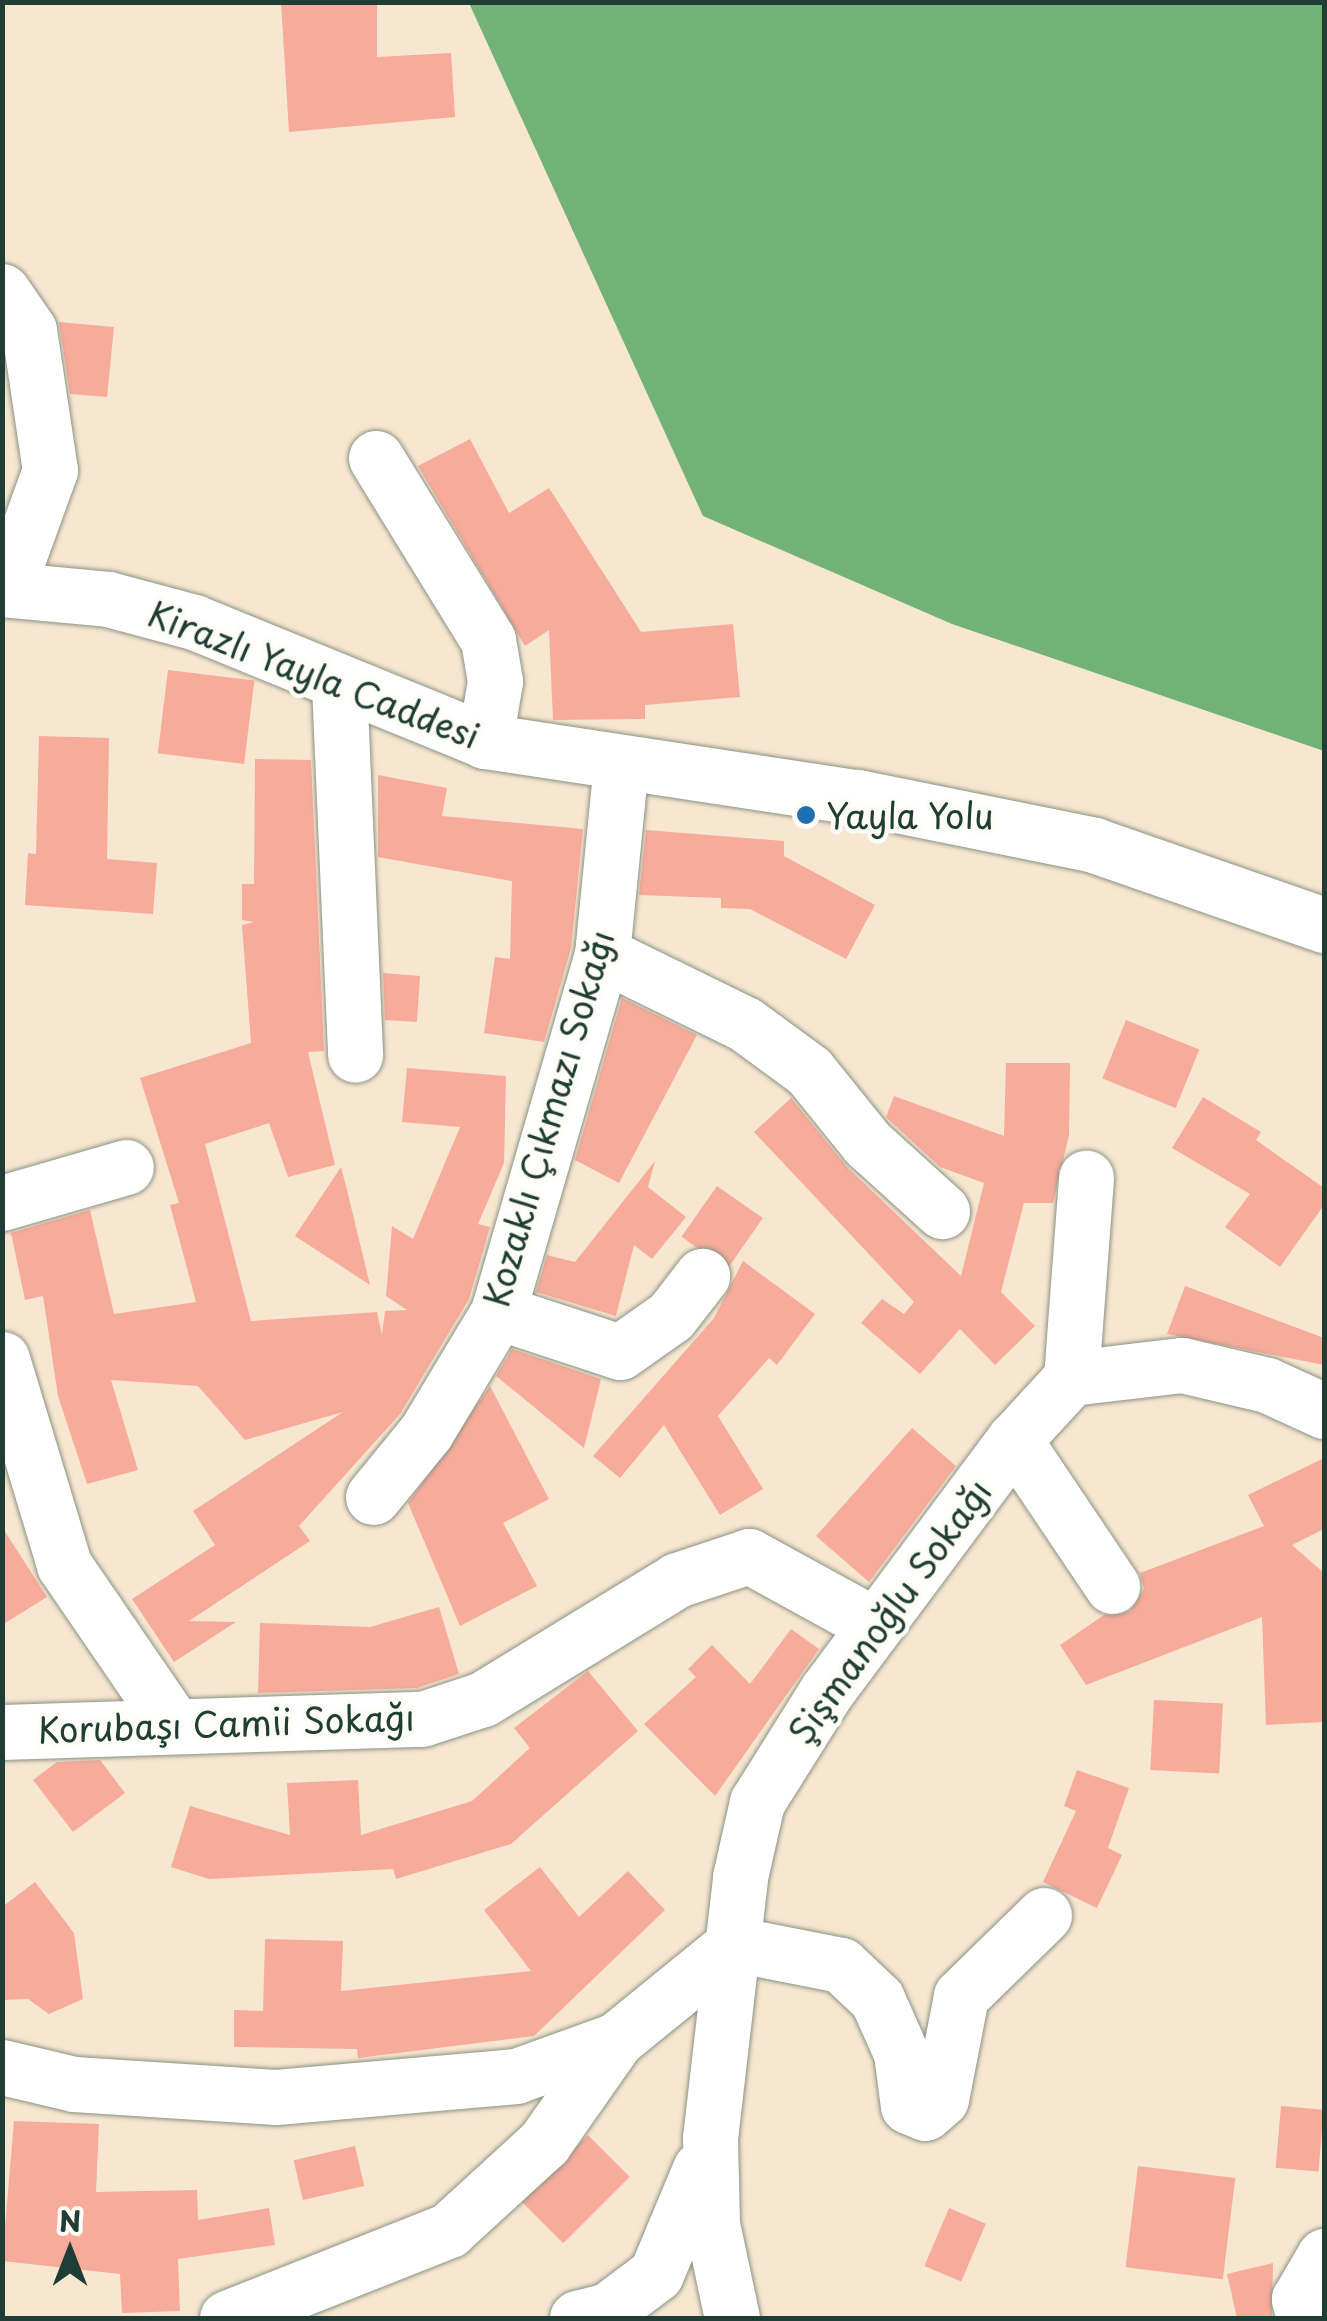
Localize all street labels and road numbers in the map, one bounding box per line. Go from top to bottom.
street label: Kirazlı Yayla Caddesi [140,591,488,757]
street label: Kozaklı Çıkmazı Sokağı [474,924,622,1312]
street label: Şişmanoğlu Sokağı [779,1471,999,1751]
street label: Korubaşı Camii Sokağı [36,1695,416,1751]

